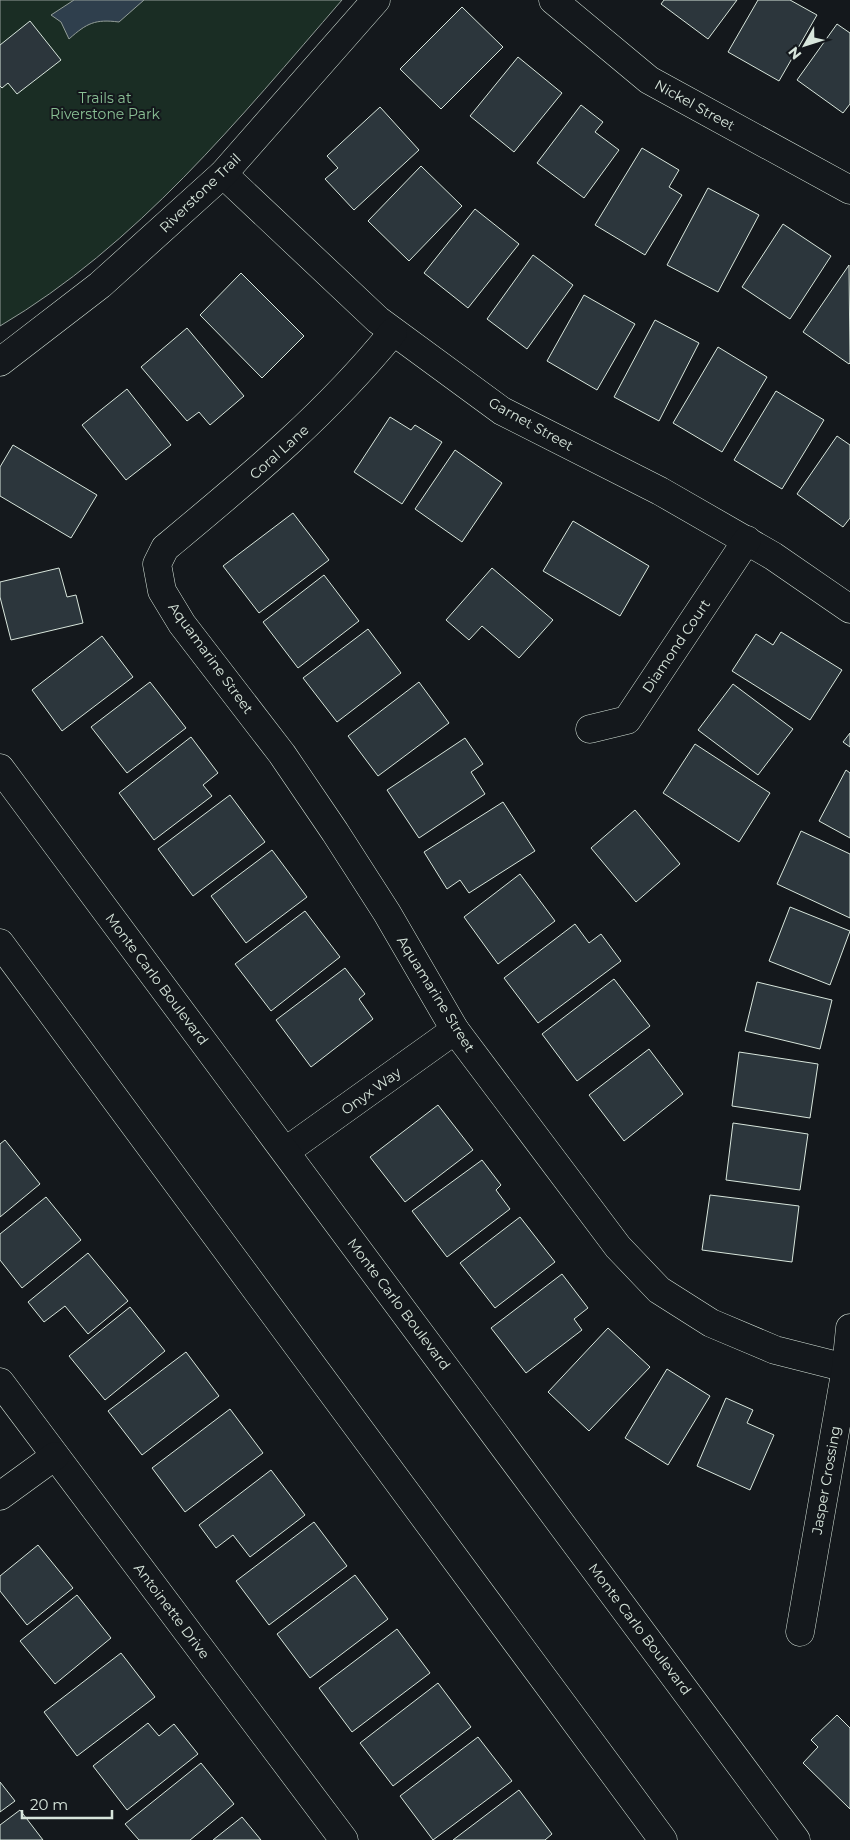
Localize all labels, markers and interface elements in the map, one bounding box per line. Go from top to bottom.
north arrow [780,20,830,70]
text: N [784,43,805,63]
street label: Nickel Street [652,76,739,135]
park label: Trails at Riverstone Park [50,89,161,123]
street label: Riverstone Trail [155,149,245,237]
street label: Garnet Street [485,393,577,455]
street label: Coral Lane [246,421,312,483]
street label: Diamond Court [638,595,714,696]
street label: Aquamarine Street [165,599,258,718]
street label: Monte Carlo Boulevard [102,910,212,1048]
street label: Aquamarine Street [393,933,479,1056]
street label: Onyx Way [337,1063,405,1119]
street label: Monte Carlo Boulevard [344,1235,454,1373]
street label: Jasper Crossing [807,1424,844,1537]
street label: Antoinette Drive [130,1560,214,1662]
street label: Monte Carlo Boulevard [585,1560,695,1698]
scale bar [22,1788,112,1820]
text: 20 m [30,1795,68,1814]

